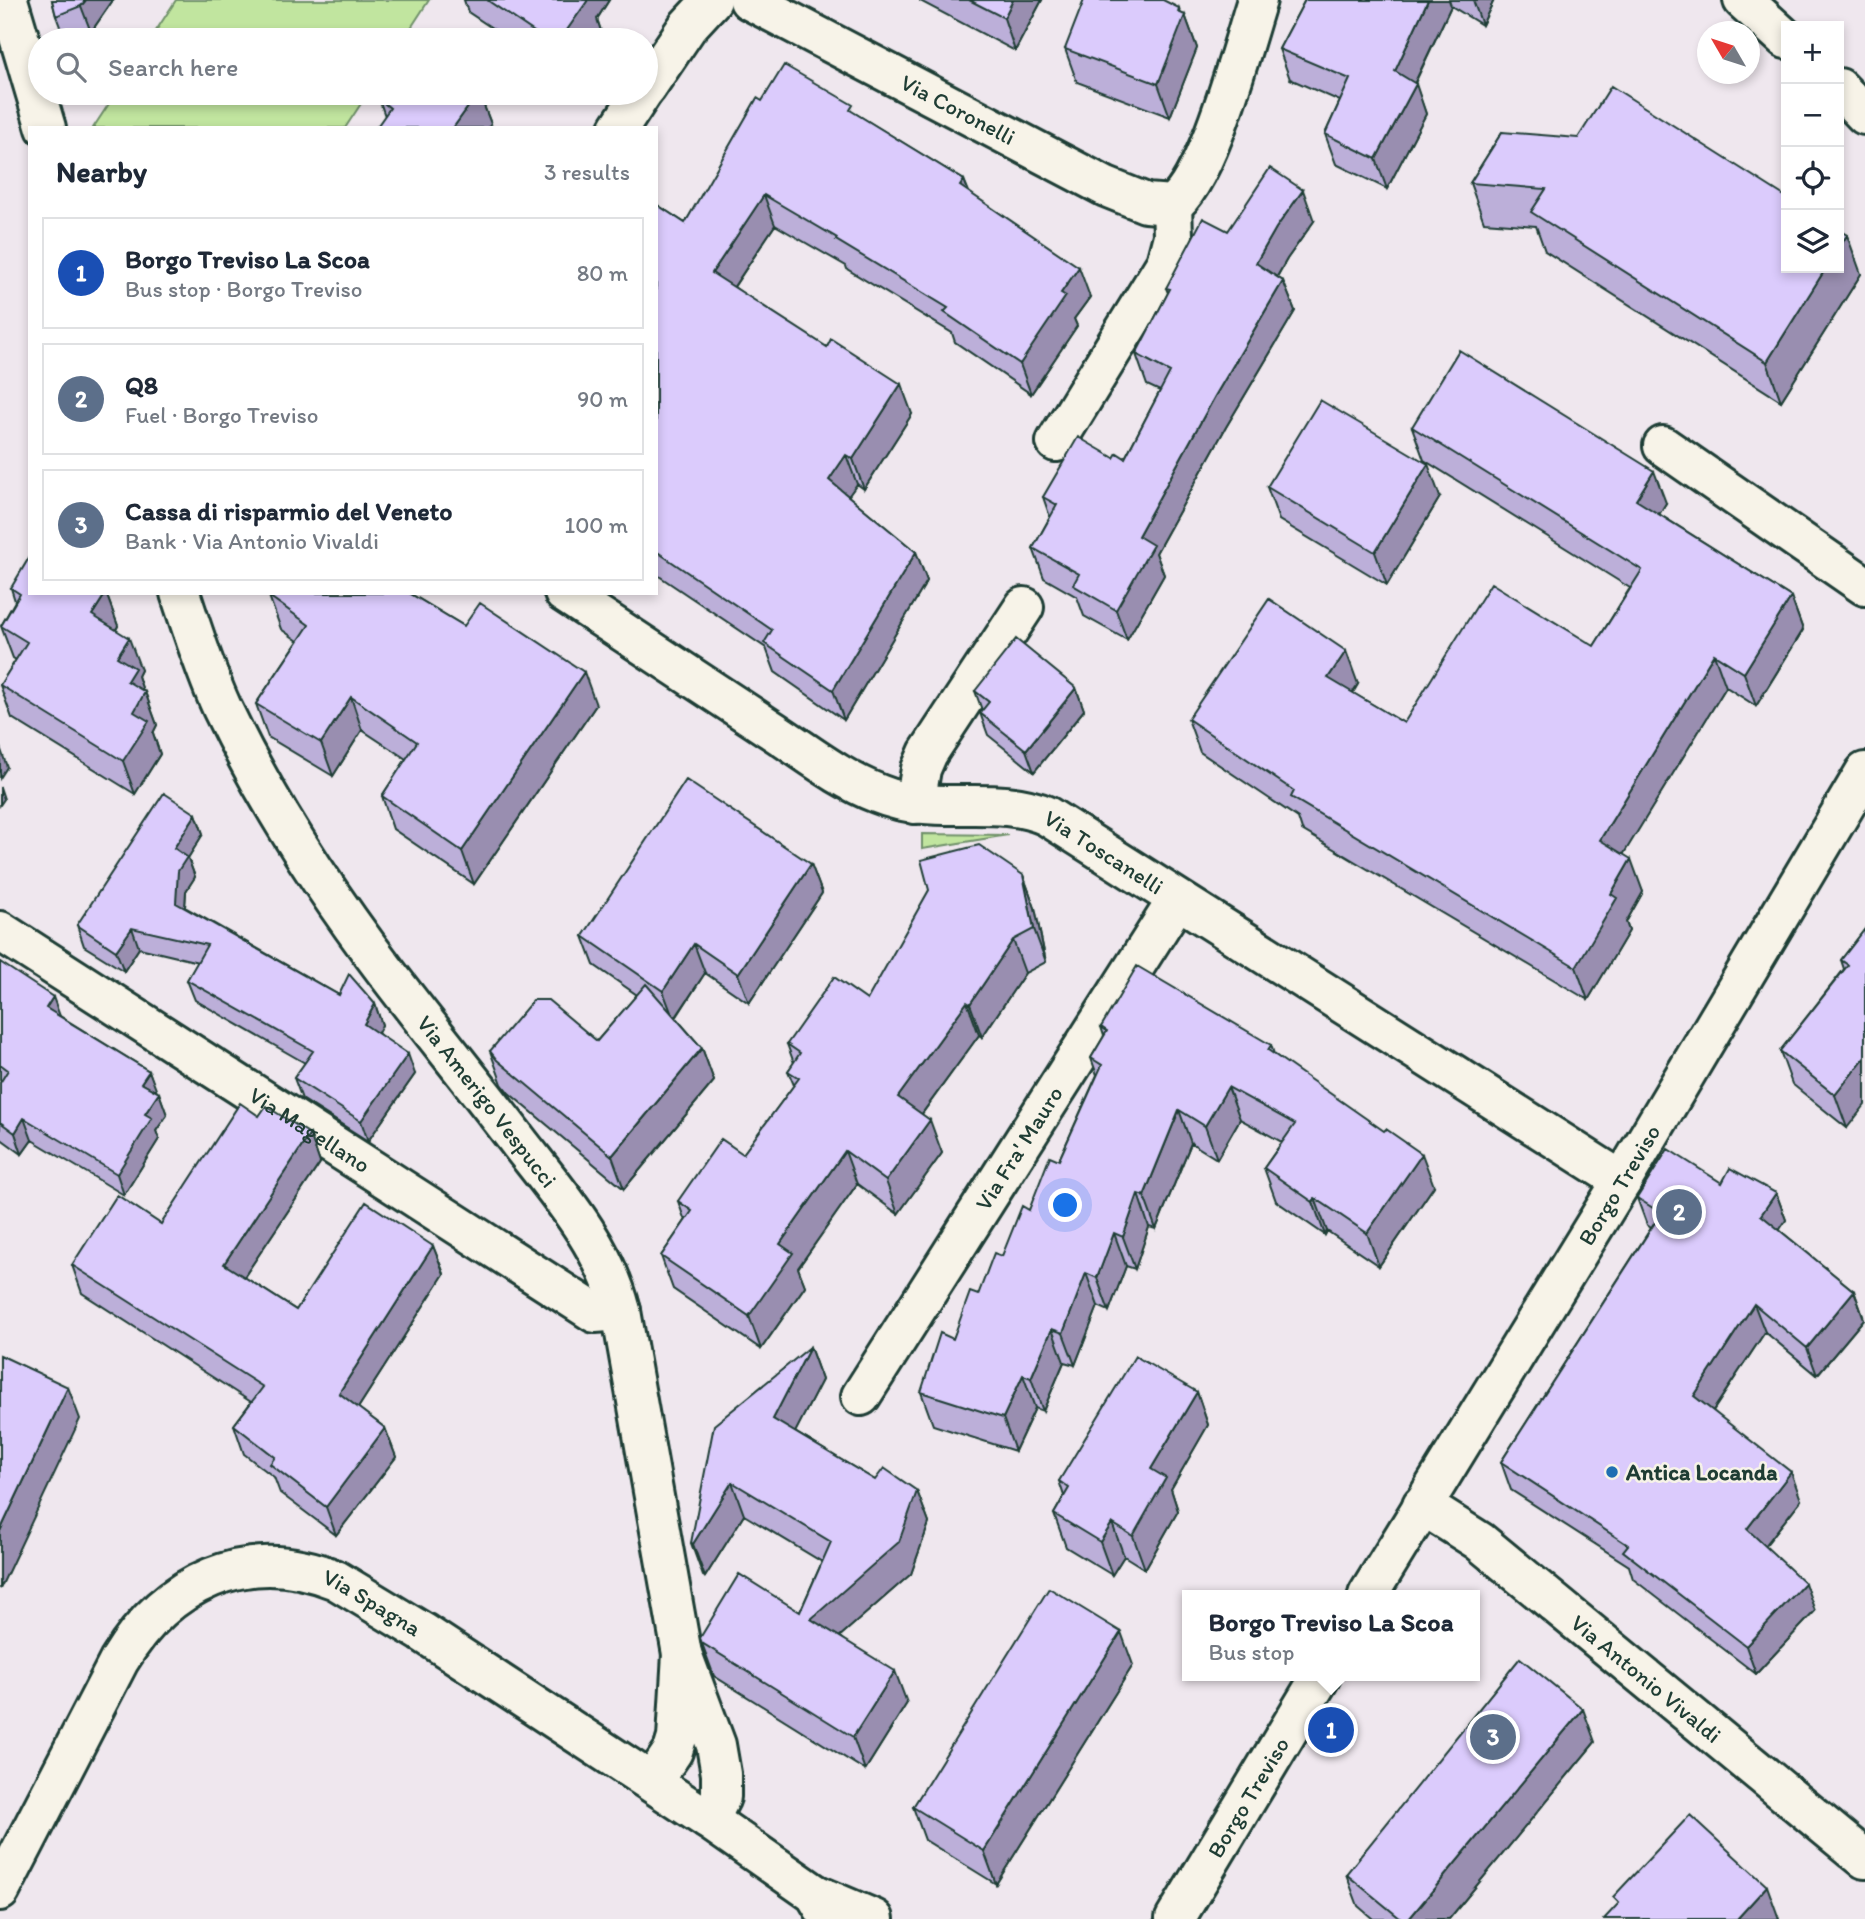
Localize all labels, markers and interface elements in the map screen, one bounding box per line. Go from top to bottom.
north arrow [1697,21,1760,84]
map controls [1781,21,1844,273]
button: + [1781,21,1844,84]
search box [28,28,658,105]
icon: search [52,48,90,86]
text: Search here [108,51,238,83]
street label: Via Coronelli [896,68,1020,151]
button: − [1781,84,1844,147]
button: locate [1781,147,1844,210]
text: Nearby [56,153,147,190]
text: 3 results [544,158,630,186]
button: layers [1781,210,1844,273]
text: Borgo Treviso La Scoa [125,243,370,275]
text: 1 [76,259,86,287]
text: 80 m [577,259,628,287]
text: Bus stop · Borgo Treviso [125,275,362,303]
text: Q8 [125,369,158,401]
text: 2 [75,385,87,413]
text: 90 m [577,385,628,413]
text: Fuel · Borgo Treviso [125,401,319,429]
text: Cassa di risparmio del Veneto [125,495,453,527]
text: 3 [75,511,87,539]
text: 100 m [564,511,628,539]
text: Bank · Via Antonio Vivaldi [125,527,379,555]
street label: Via Toscanelli [1039,804,1169,900]
street label: Via Amerigo Vespucci [411,1010,563,1193]
street label: Via Magellano [244,1081,375,1179]
street label: Via Fra' Mauro [969,1081,1069,1215]
street label: Borgo Treviso [1572,1119,1666,1250]
pin: 2 [1656,1186,1702,1238]
your location [1048,1188,1082,1222]
place label: Antica Locanda [1625,1458,1778,1486]
marker: Antica Locanda [1604,1464,1620,1480]
street label: Via Spagna [319,1562,426,1642]
popup [1182,1590,1480,1681]
text: Borgo Treviso La Scoa [1209,1606,1453,1638]
street label: Via Antonio Vivaldi [1565,1609,1727,1749]
text: Bus stop [1209,1638,1294,1666]
pin: 1 [1308,1704,1354,1756]
pin: 3 [1470,1711,1516,1763]
street label: Borgo Treviso [1201,1732,1295,1863]

